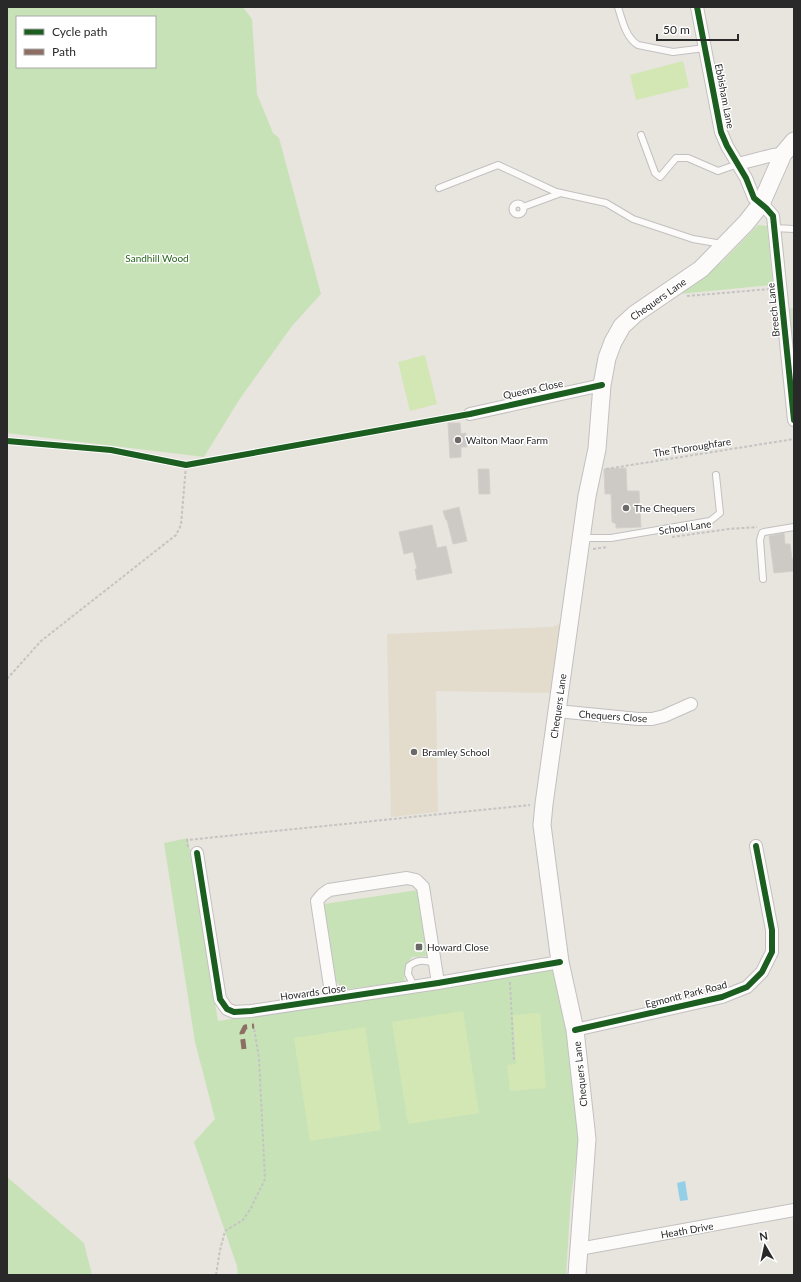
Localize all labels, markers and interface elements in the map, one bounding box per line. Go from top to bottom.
legend [16,16,156,68]
scale bar [657,16,738,42]
text: 50 m [663,22,690,37]
text: Cycle path [52,24,107,39]
text: Path [52,44,76,59]
street label: Ebbisham Lane [713,62,737,130]
park label: Sandhill Wood [125,252,189,264]
street label: Chequers Lane [628,275,688,323]
street label: Breech Lane [764,282,782,338]
street label: Queens Close [502,377,564,401]
place label: Walton Maor Farm [466,434,548,446]
marker: Walton Maor Farm [453,435,463,445]
street label: The Thoroughfare [652,435,732,459]
place label: The Chequers [634,502,695,514]
marker: The Chequers [621,503,631,513]
street label: School Lane [658,517,712,537]
street label: Chequers Lane [548,673,568,739]
street label: Chequers Close [578,708,648,724]
place label: Bramley School [422,746,490,758]
marker: Bramley School [409,747,419,757]
place label: Howard Close [427,941,489,953]
marker: Howard Close [414,942,424,952]
street label: Egmontt Park Road [644,978,728,1010]
street label: Howards Close [279,981,347,1003]
street label: Chequers Lane [571,1041,589,1107]
street label: Heath Drive [660,1219,714,1241]
north arrow [745,1226,785,1266]
text: N [758,1229,769,1243]

